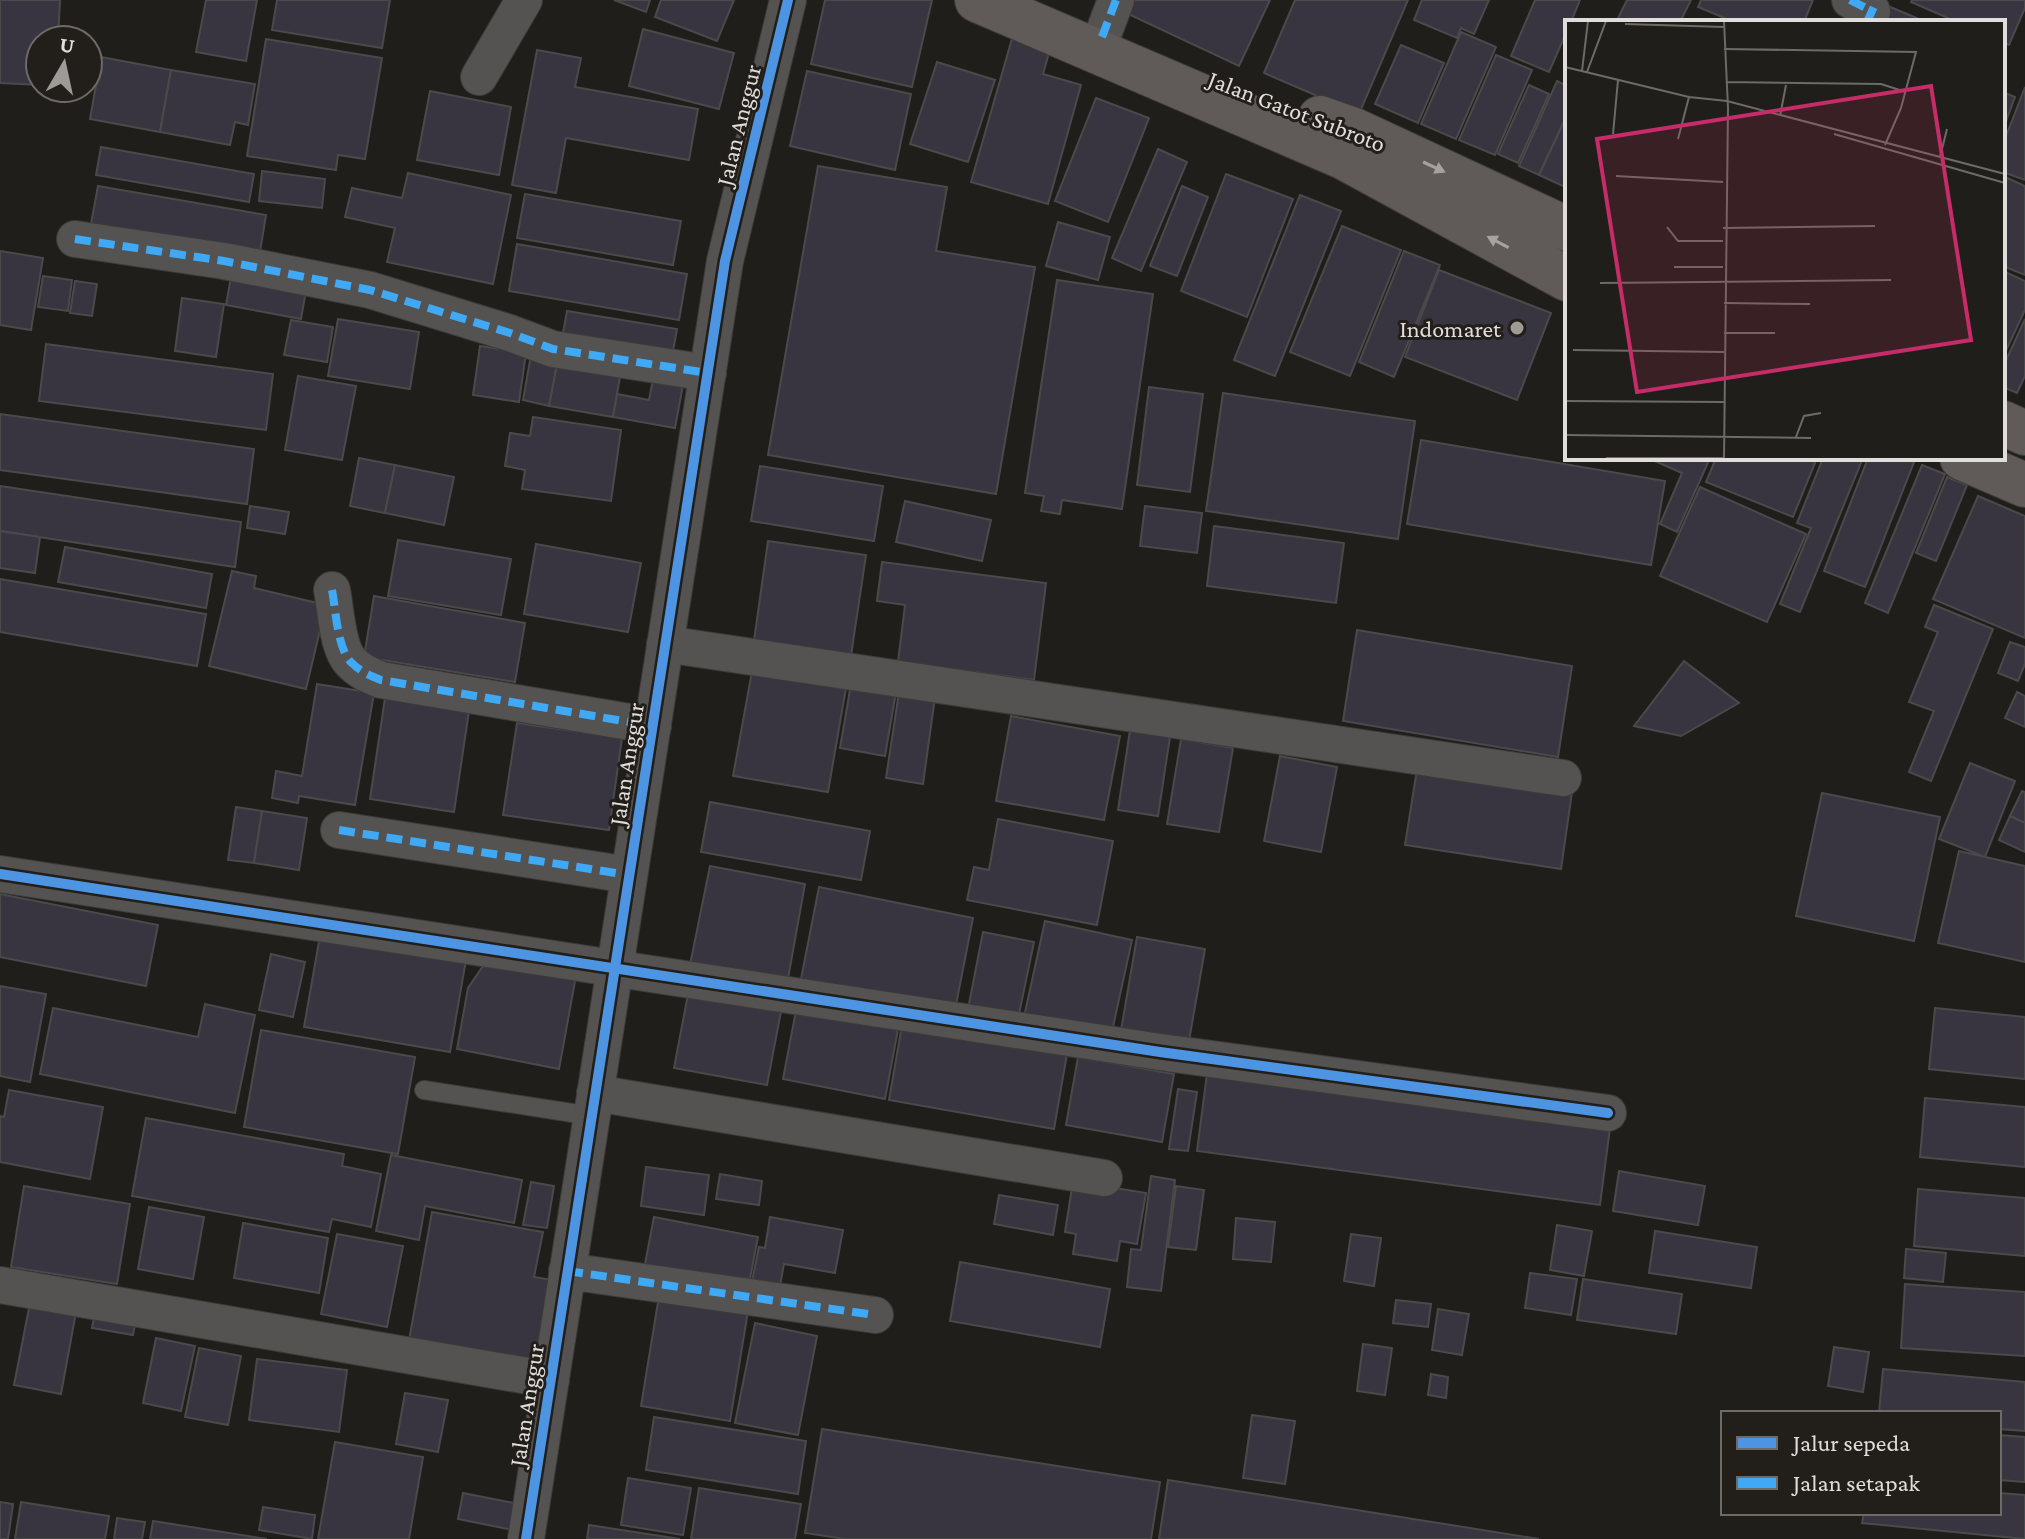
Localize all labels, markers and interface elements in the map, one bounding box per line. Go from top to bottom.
inset map [1565,20,2005,460]
north arrow [24,24,104,104]
text: U [58,31,76,58]
street label: Jalan Anggur [709,61,766,190]
street label: Jalan Gatot Subroto [1203,64,1389,157]
one-way arrow [1422,160,1445,174]
one-way arrow [1487,235,1510,248]
place label: Indomaret [1399,315,1502,342]
marker: Indomaret [1508,319,1526,337]
street label: Jalan Anggur [603,700,649,829]
street label: Jalan Anggur [503,1341,549,1470]
legend [1721,1411,2001,1515]
text: Jalur sepeda [1791,1429,1910,1456]
text: Jalan setapak [1791,1469,1921,1496]

